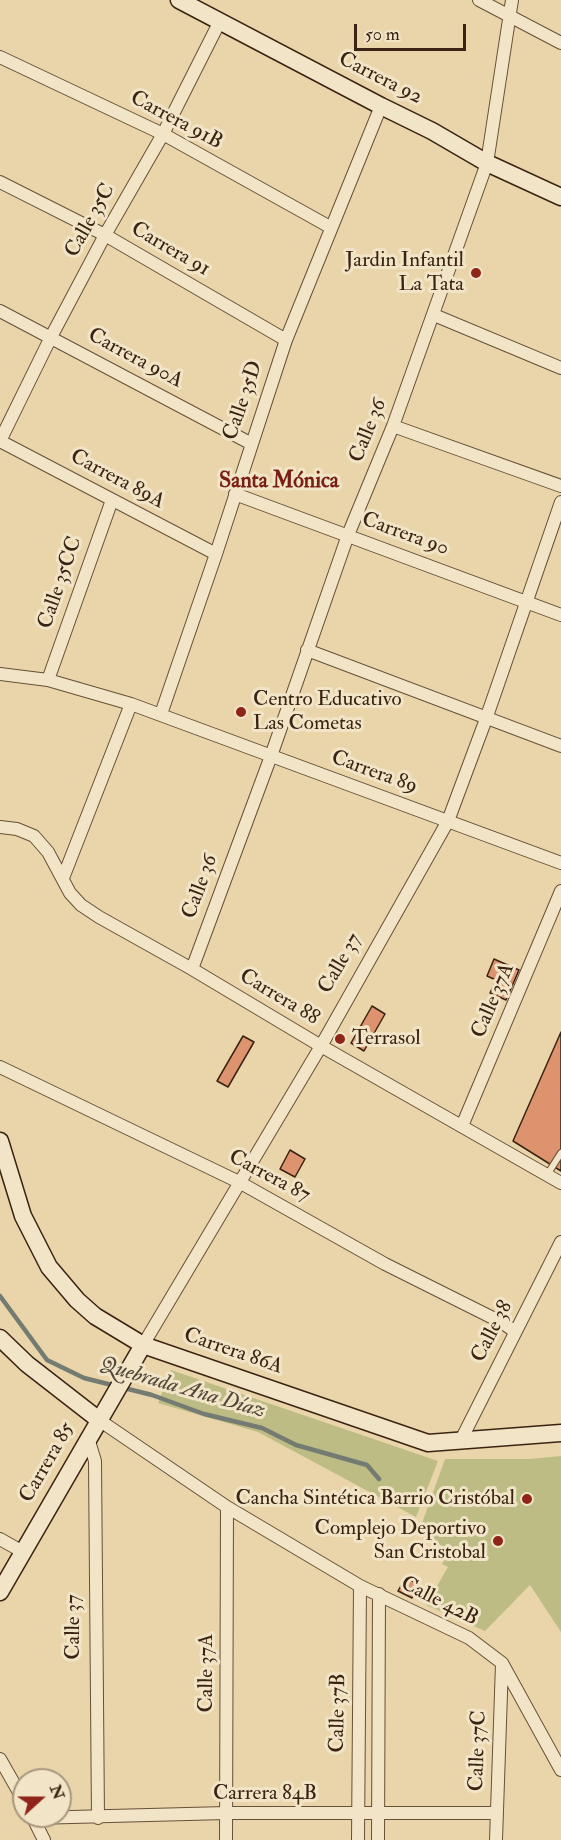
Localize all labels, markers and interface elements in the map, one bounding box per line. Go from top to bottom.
scale bar [357,12,470,50]
text: 50 m [365,23,400,46]
street label: Carrera 92 [334,47,426,111]
street label: Carrera 91B [125,86,227,156]
street label: Calle 35C [60,180,122,262]
street label: Carrera 91 [126,217,214,283]
place label: Jardin Infantil La Tata [345,248,464,298]
marker: Jardin Infantil La Tata [469,266,483,280]
street label: Carrera 90A [83,323,187,395]
street label: Calle 35D [219,358,269,444]
street label: Calle 36 [345,395,393,467]
street label: Carrera 89A [66,445,168,515]
district label: Santa Mónica [219,469,339,495]
street label: Carrera 90 [358,508,452,562]
street label: Calle 35CC [33,534,89,632]
place label: Centro Educativo Las Cometas [253,687,402,737]
marker: Centro Educativo Las Cometas [234,705,248,719]
street label: Carrera 89 [328,746,420,800]
street label: Calle 36 [178,851,224,923]
street label: Calle 37 [314,929,368,999]
street label: Calle 37A [467,960,521,1042]
street label: Carrera 88 [234,964,324,1032]
place label: Terrasol [352,1026,421,1052]
marker: Terrasol [333,1032,347,1046]
street label: Carrera 87 [224,1145,314,1209]
street label: Calle 38 [467,1297,519,1367]
street label: Carrera 86A [180,1323,286,1381]
water label: Quebrada Ana Díaz [96,1353,268,1425]
street label: Carrera 85 [15,1418,81,1508]
place label: Cancha Sintética Barrio Cristóbal [235,1486,515,1512]
marker: Cancha Sintética Barrio Cristóbal [520,1492,534,1506]
place label: Complejo Deportivo San Cristobal [315,1516,486,1566]
marker: Complejo Deportivo San Cristobal [491,1534,505,1548]
street label: Calle 42B [396,1572,482,1632]
street label: Calle 37 [61,1594,87,1660]
street label: Calle 37A [194,1634,220,1712]
street label: Calle 37B [326,1673,352,1753]
street label: Calle 37C [465,1710,493,1792]
north arrow [12,1768,72,1828]
street label: Carrera 84B [213,1781,317,1807]
text: N [45,1782,69,1803]

